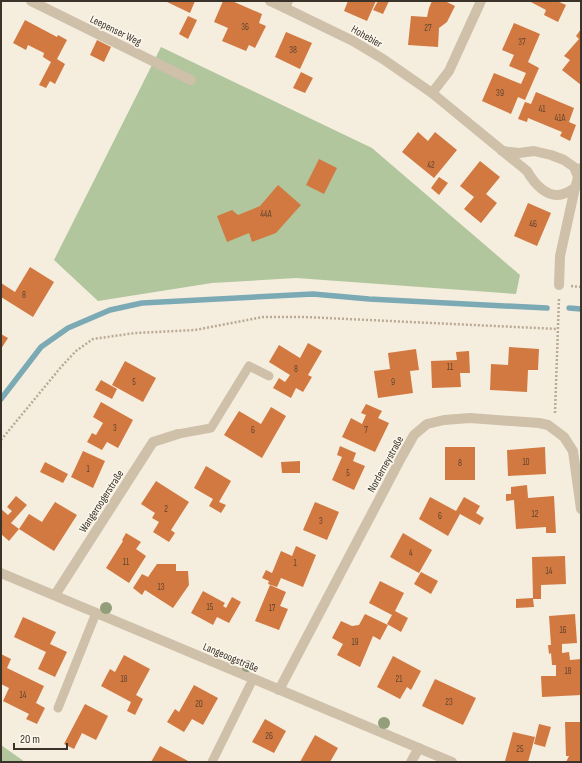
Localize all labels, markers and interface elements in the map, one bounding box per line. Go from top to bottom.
street label: Leepenser Weg [88,12,144,49]
house number: 36 [241,22,249,33]
street label: Hohebier [349,22,384,50]
house number: 27 [424,23,432,34]
house number: 37 [518,37,526,48]
house number: 38 [289,45,297,56]
house number: 39 [496,88,504,99]
house number: 41 [539,104,546,115]
house number: 41A [555,113,566,124]
house number: 42 [427,160,435,171]
house number: 44A [260,209,272,220]
house number: 46 [529,219,537,230]
house number: 8 [22,290,26,301]
house number: 11 [447,362,454,373]
house number: 8 [294,364,298,375]
house number: 5 [132,377,136,388]
house number: 9 [391,377,395,388]
house number: 3 [113,423,117,434]
house number: 6 [251,425,255,436]
house number: 7 [364,425,368,436]
street label: Norderneystraße [365,434,406,495]
house number: 10 [522,457,530,468]
house number: 8 [458,458,462,469]
house number: 1 [86,464,90,475]
street label: Wangeroogerstraße [76,468,126,535]
house number: 5 [346,468,350,479]
house number: 2 [164,504,168,515]
house number: 12 [532,509,539,520]
house number: 6 [438,511,442,522]
house number: 3 [319,516,323,527]
house number: 4 [409,548,413,559]
house number: 11 [123,557,130,568]
house number: 1 [293,558,297,569]
house number: 14 [546,566,553,577]
house number: 13 [158,582,165,593]
house number: 15 [207,602,214,613]
house number: 17 [269,603,276,614]
house number: 16 [559,625,567,636]
house number: 19 [351,637,359,648]
street label: Langeoogstraße [201,640,260,675]
house number: 18 [564,666,572,677]
house number: 18 [120,674,128,685]
house number: 21 [396,674,403,685]
house number: 14 [20,690,27,701]
house number: 23 [445,697,453,708]
house number: 20 [195,699,203,710]
scale bar [14,725,67,751]
house number: 26 [265,731,273,742]
text: 20 m [20,732,40,747]
house number: 25 [516,744,524,755]

